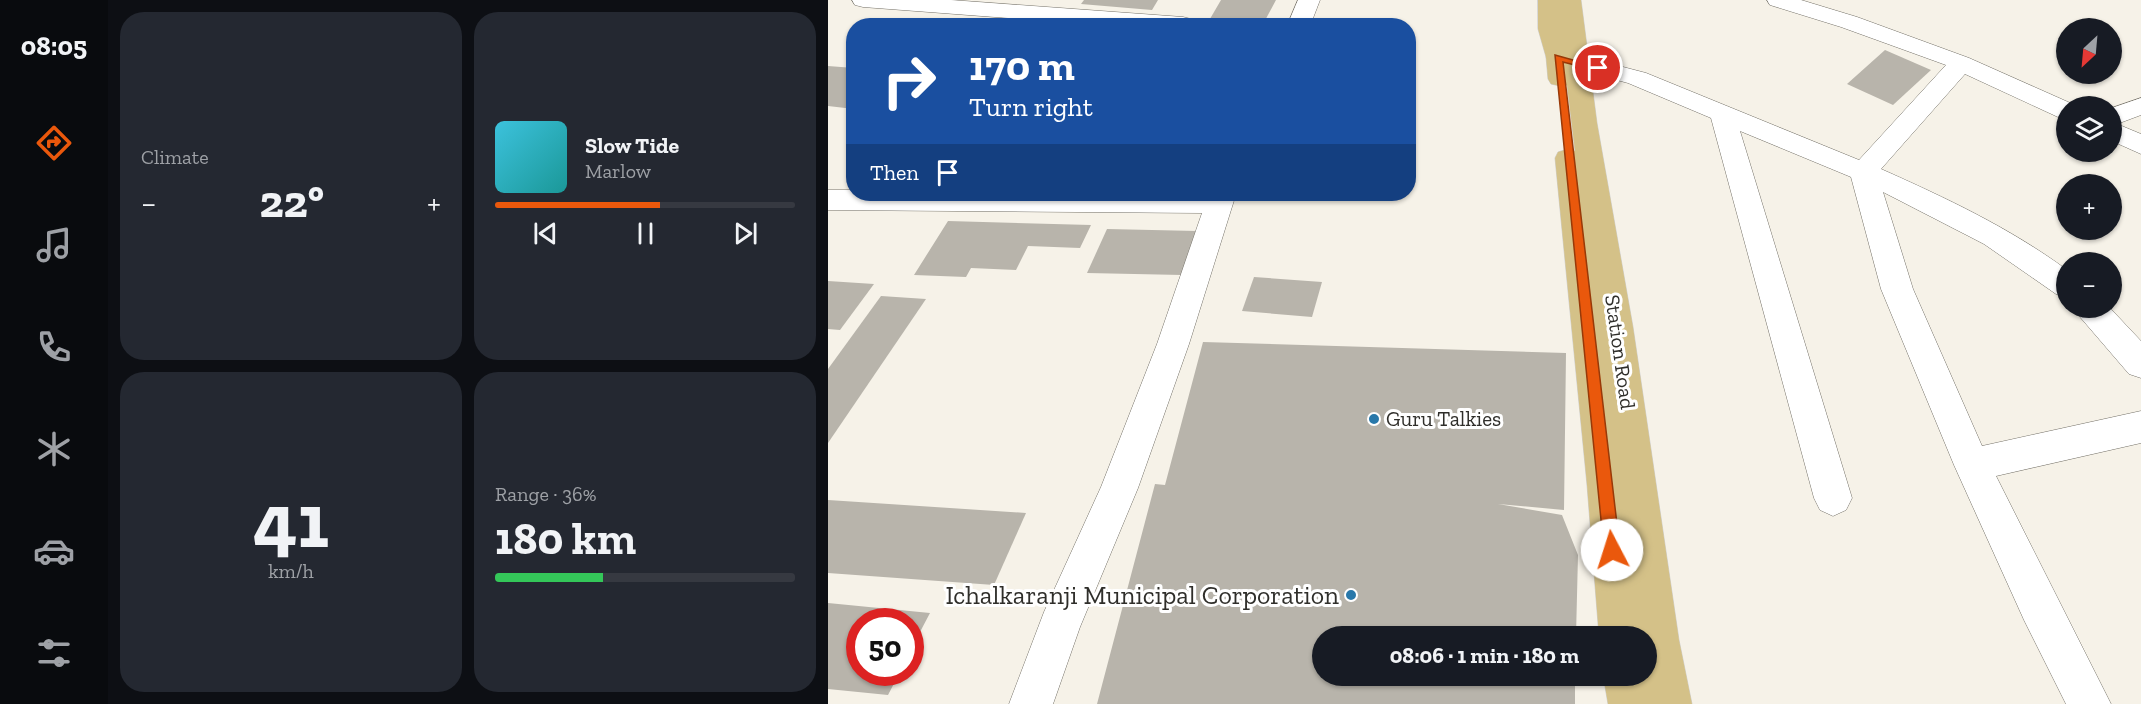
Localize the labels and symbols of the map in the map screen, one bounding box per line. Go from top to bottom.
north arrow [2056,18,2122,84]
pin [1572,42,1623,93]
street label: Station Road [1600,293,1641,411]
place label: Guru Talkies [1386,406,1501,431]
marker: Guru Talkies [1367,412,1381,426]
position arrow [1580,518,1644,582]
place label: Ichalkaranji Municipal Corporation [946,579,1339,611]
marker: Ichalkaranji Municipal Corporation [1344,588,1358,602]
speed limit sign: 50 [846,608,924,686]

